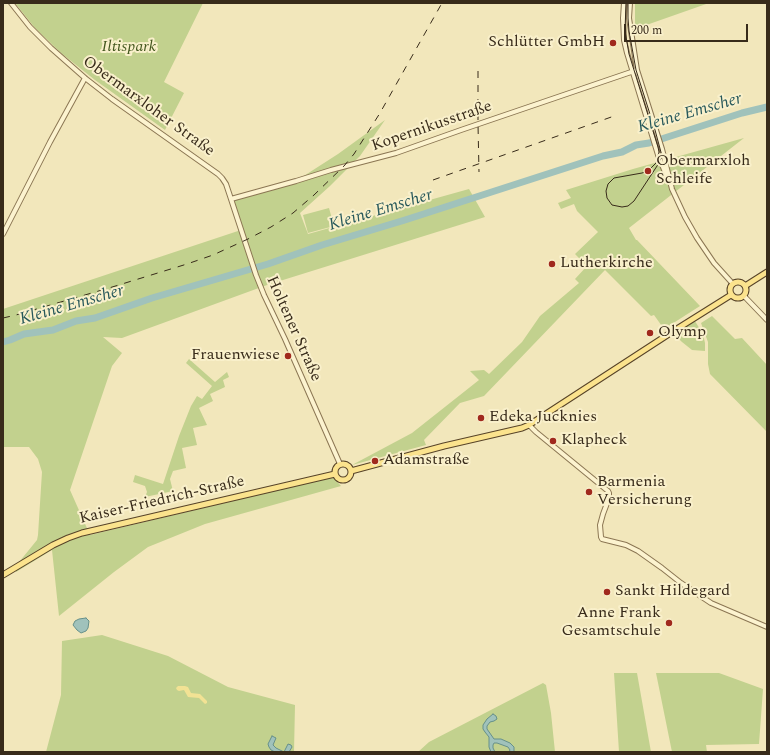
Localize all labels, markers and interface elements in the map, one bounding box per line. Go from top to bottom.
scale bar [626,16,750,42]
text: 200 m [631,21,662,40]
place label: Schlütter GmbH [488,33,605,53]
park label: Iltispark [102,38,156,58]
marker: Schlütter GmbH [608,38,618,48]
street label: Obermarxloher Straße [78,53,218,161]
water label: Kleine Emscher [636,89,744,139]
street label: Kopernikusstraße [369,97,495,157]
place label: Obermarxloh Schleife [656,152,750,190]
marker: Obermarxloh Schleife [643,166,653,176]
water label: Kleine Emscher [327,186,435,236]
place label: Lutherkirche [560,254,653,274]
marker: Lutherkirche [547,259,557,269]
street label: Holtener Straße [261,273,325,385]
water label: Kleine Emscher [18,281,126,331]
place label: Olymp [658,323,706,343]
marker: Olymp [645,328,655,338]
place label: Frauenwiese [191,346,280,366]
marker: Frauenwiese [283,351,293,361]
place label: Edeka Jucknies [489,408,597,428]
marker: Edeka Jucknies [476,413,486,423]
place label: Klapheck [561,431,627,451]
marker: Klapheck [548,436,558,446]
place label: Adamstraße [383,451,470,471]
marker: Adamstraße [370,456,380,466]
street label: Kaiser-Friedrich-Straße [78,473,246,529]
place label: Barmenia Versicherung [597,473,692,511]
marker: Barmenia Versicherung [584,487,594,497]
place label: Sankt Hildegard [615,582,730,602]
marker: Sankt Hildegard [602,587,612,597]
place label: Anne Frank Gesamtschule [561,604,661,642]
marker: Anne Frank Gesamtschule [664,618,674,628]

